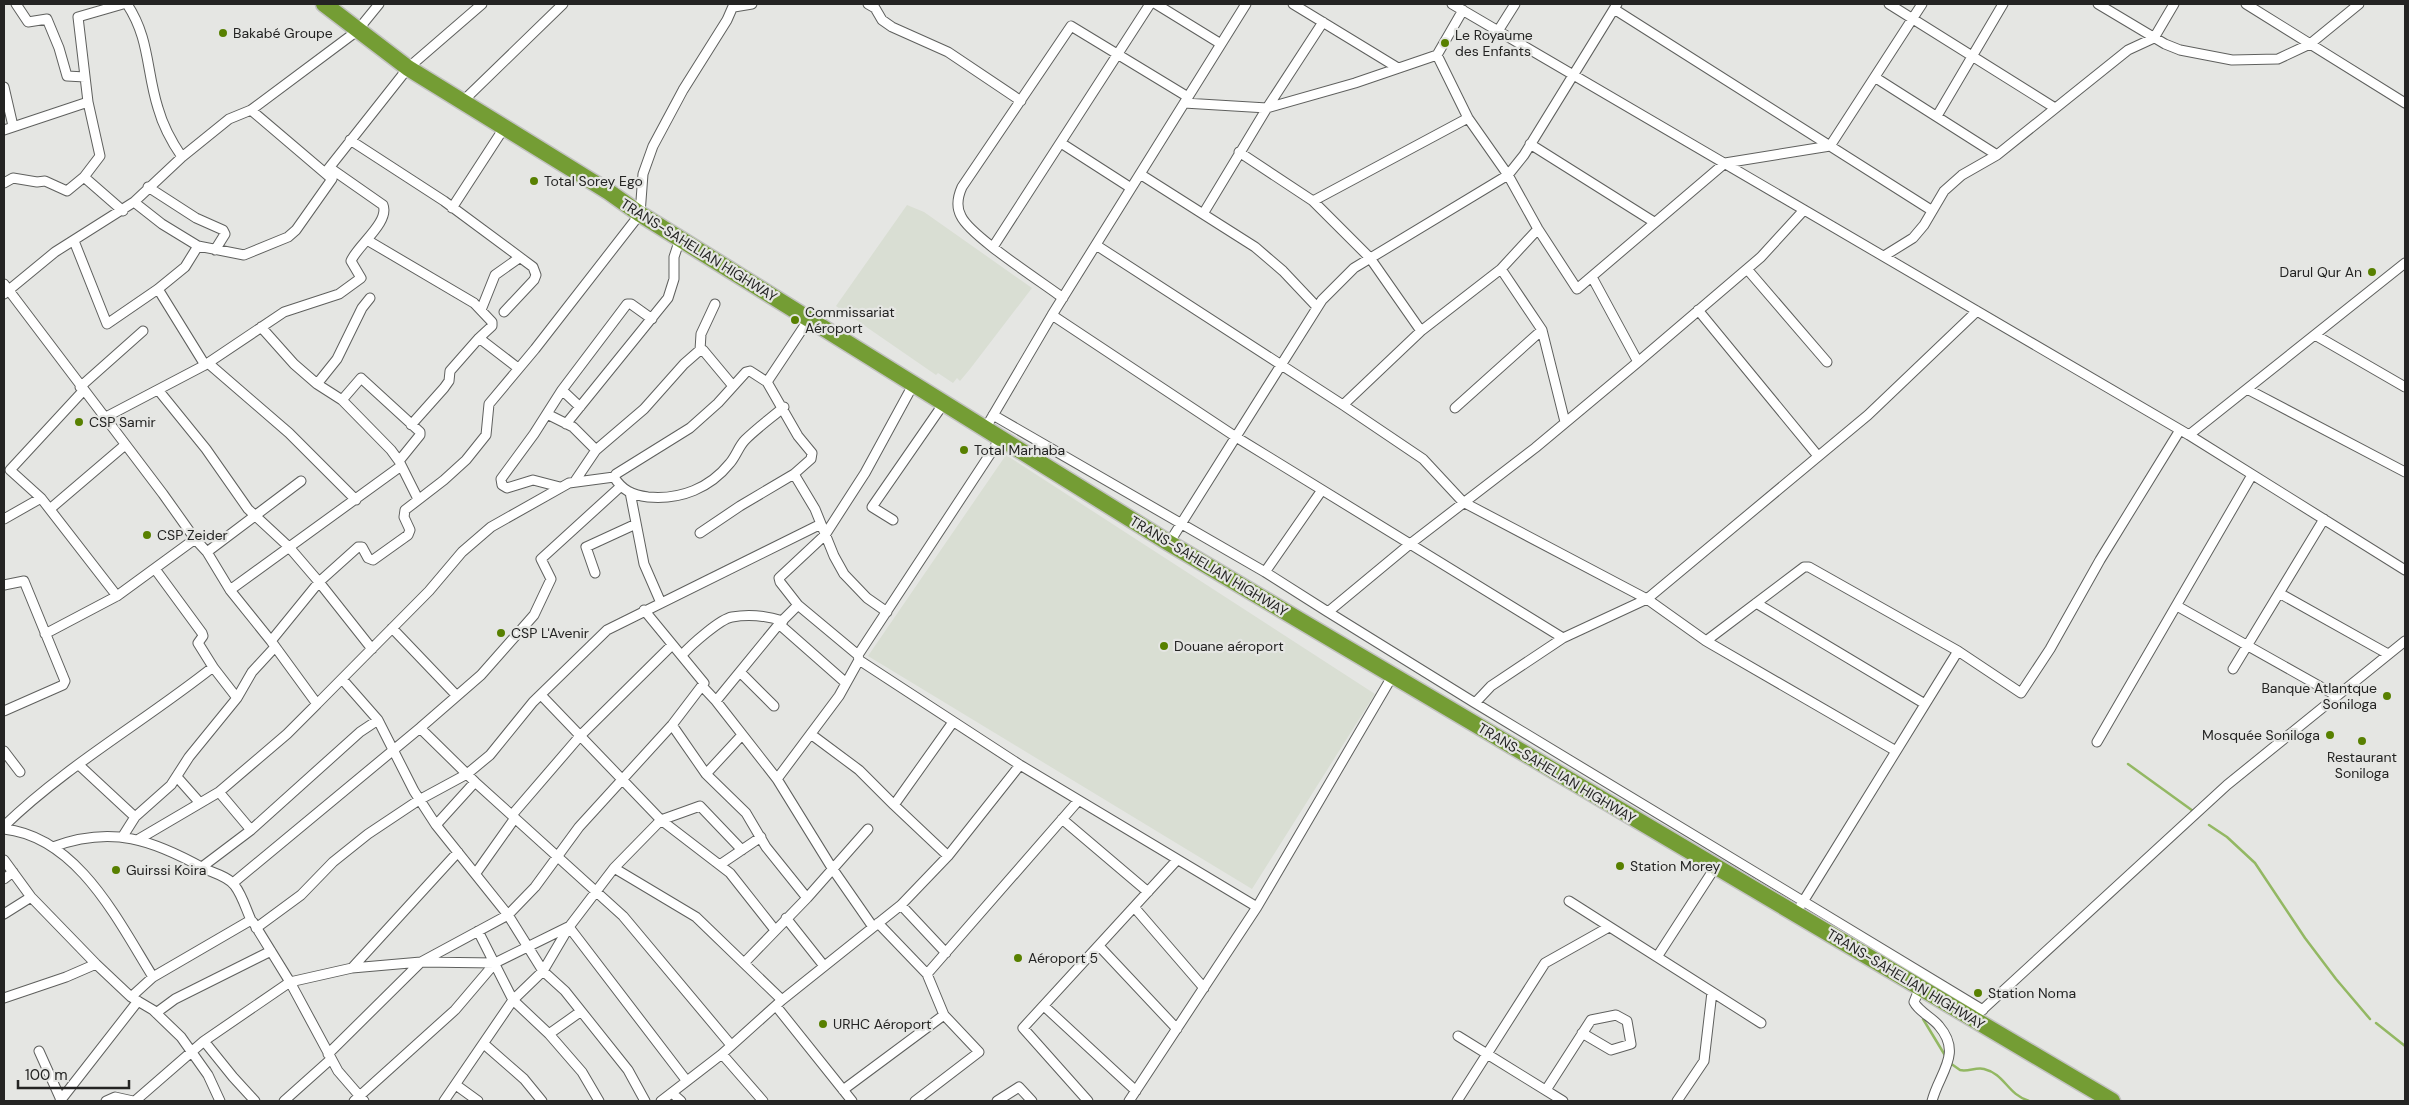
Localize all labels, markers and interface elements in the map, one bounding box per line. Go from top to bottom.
place label: Bakabé Groupe [233,24,333,42]
place label: Le Royaume des Enfants [1455,26,1533,60]
marker: Bakabé Groupe [217,27,229,39]
marker: Le Royaume des Enfants [1439,37,1451,49]
place label: Total Sorey Ego [544,172,643,190]
marker: Total Sorey Ego [528,175,540,187]
street label: TRANS-SAHELIAN HIGHWAY [617,194,781,306]
place label: Darul Qur An [2280,263,2362,281]
marker: Darul Qur An [2366,266,2378,278]
place label: Commissariat Aéroport [805,303,895,337]
marker: Commissariat Aéroport [789,314,801,326]
place label: CSP Samir [89,413,156,431]
marker: CSP Samir [73,416,85,428]
place label: Total Marhaba [974,441,1065,459]
marker: Total Marhaba [958,444,970,456]
street label: TRANS-SAHELIAN HIGHWAY [1127,512,1291,620]
place label: CSP Zeider [157,526,228,544]
marker: CSP Zeider [141,529,153,541]
place label: CSP L'Avenir [511,624,589,642]
marker: CSP L'Avenir [495,627,507,639]
place label: Douane aéroport [1174,637,1284,655]
marker: Douane aéroport [1158,640,1170,652]
place label: Banque Atlantque Soniloga [2261,679,2377,713]
marker: Banque Atlantque Soniloga [2381,690,2393,702]
street label: TRANS-SAHELIAN HIGHWAY [1475,719,1639,827]
place label: Mosquée Soniloga [2202,726,2320,744]
marker: Mosquée Soniloga [2324,729,2336,741]
marker: Restaurant Soniloga [2356,735,2368,747]
place label: Restaurant Soniloga [2327,748,2397,782]
place label: Station Morey [1630,857,1721,875]
marker: Station Morey [1614,860,1626,872]
place label: Guirssi Koira [126,861,207,879]
marker: Guirssi Koira [110,864,122,876]
street label: TRANS-SAHELIAN HIGHWAY [1824,925,1988,1033]
place label: Aéroport 5 [1028,949,1098,967]
marker: Aéroport 5 [1012,952,1024,964]
place label: Station Noma [1988,984,2076,1002]
marker: Station Noma [1972,987,1984,999]
place label: URHC Aéroport [833,1015,932,1033]
marker: URHC Aéroport [817,1018,829,1030]
scale bar [18,1058,129,1090]
text: 100 m [25,1065,68,1085]

